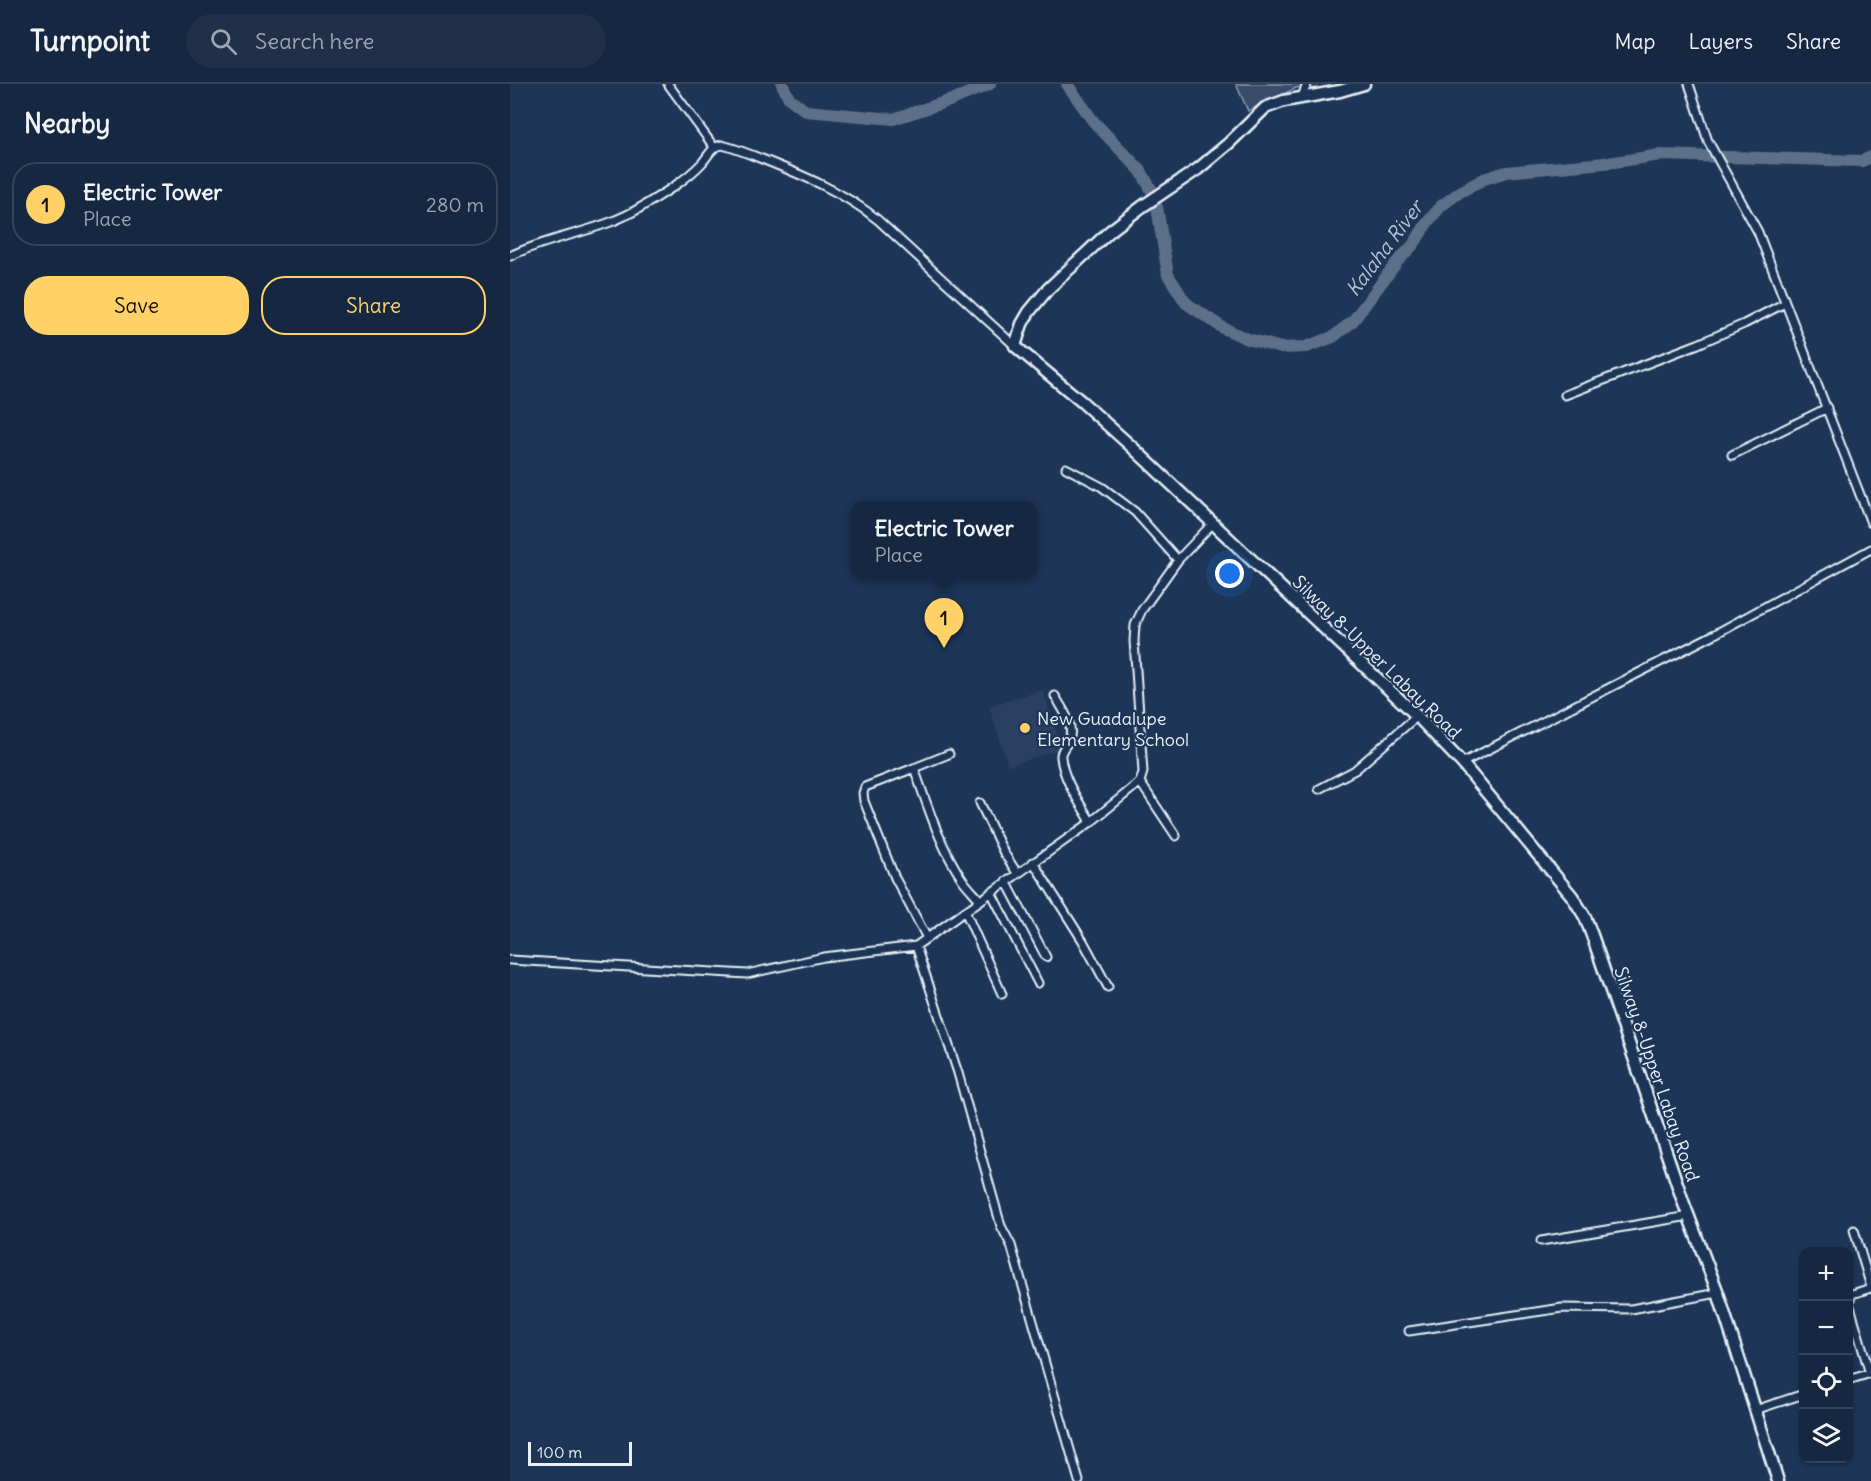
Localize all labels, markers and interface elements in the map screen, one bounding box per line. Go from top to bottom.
search box [186,14,606,68]
text: Turnpoint [30,23,150,59]
icon: search [207,25,240,58]
text: Search here [255,27,374,55]
text: Map [1615,28,1655,55]
text: Layers [1688,28,1753,55]
text: Share [1786,28,1841,55]
text: Nearby [24,107,110,140]
text: Electric Tower [83,178,222,206]
text: 1 [42,192,49,217]
text: 280 m [426,192,484,217]
water label: Kalaha River [1340,193,1430,301]
text: Place [83,206,131,231]
button: Save [24,276,249,335]
button: Share [261,276,486,335]
popup [851,501,1037,579]
text: Electric Tower [874,514,1014,542]
text: Place [874,542,923,567]
your location [1215,559,1244,588]
street label: Silway 8-Upper Labay Road [1288,570,1466,744]
pin: 1 [924,598,964,648]
place label: New Guadalupe Elementary School [1037,707,1189,751]
marker: New Guadalupe Elementary School [1018,721,1032,735]
street label: Silway 8-Upper Labay Road [1609,964,1705,1185]
map controls [1799,1247,1853,1463]
button: + [1799,1247,1853,1301]
button: − [1799,1301,1853,1355]
button: locate [1799,1355,1853,1409]
button: layers [1799,1409,1853,1463]
scale bar [528,1439,632,1466]
text: 100 m [537,1442,582,1462]

